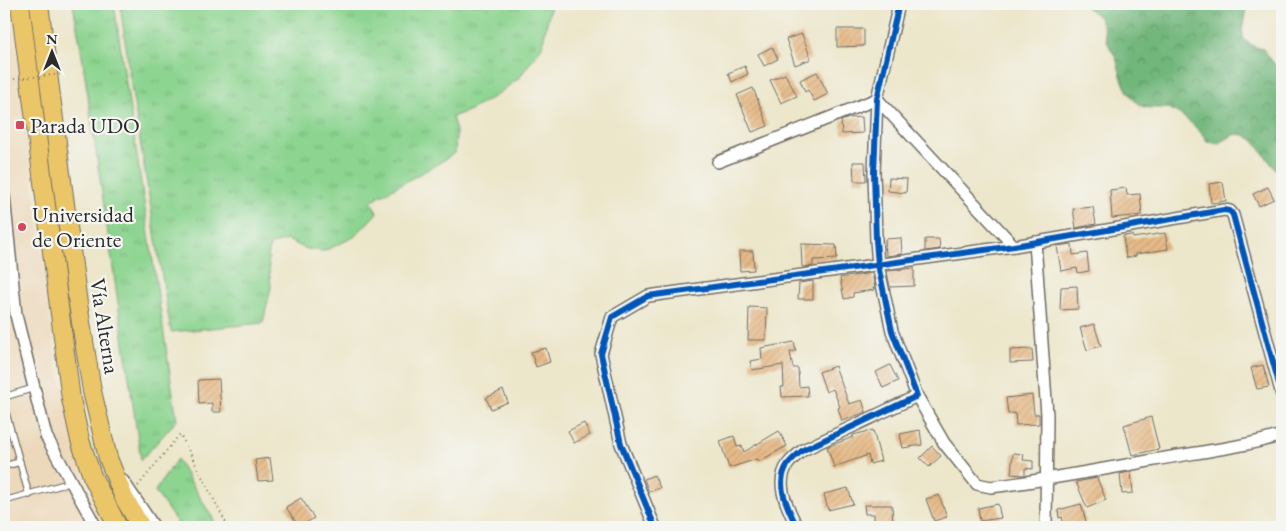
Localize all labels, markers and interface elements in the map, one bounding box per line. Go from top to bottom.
north arrow [28,28,78,78]
text: N [46,30,58,48]
place label: Parada UDO [30,111,140,140]
marker: Parada UDO [14,119,26,131]
place label: Universidad de Oriente [32,200,135,254]
marker: Universidad de Oriente [16,221,28,233]
street label: Vía Alterna [83,276,127,376]

